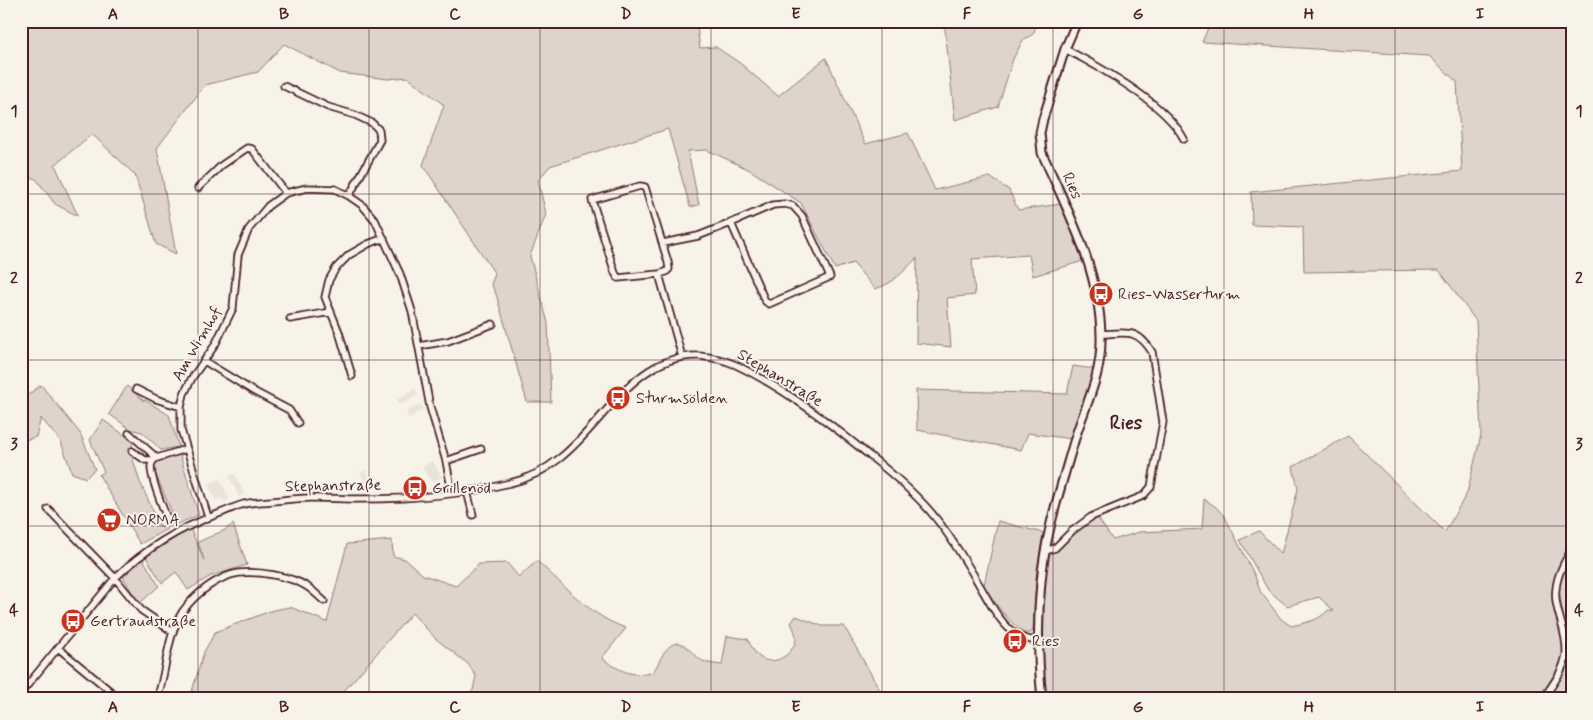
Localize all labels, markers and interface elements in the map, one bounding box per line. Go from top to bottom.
text: A [108,4,118,25]
text: B [279,4,289,25]
text: C [449,4,461,25]
text: D [620,4,632,25]
text: E [791,4,801,25]
text: F [963,4,972,25]
text: G [1133,4,1144,25]
text: H [1304,4,1315,25]
text: I [1476,4,1485,25]
text: 1 [10,101,18,122]
text: 1 [1575,101,1583,122]
street label: Ries [1057,169,1087,203]
text: 2 [10,268,18,289]
text: 2 [1575,268,1583,289]
bus stop icon: Ries-Wasserturm [1088,281,1114,307]
place label: Ries-Wasserturm [1118,284,1241,305]
street label: Am Wimhof [167,303,227,385]
street label: Stephanstraße [733,344,827,412]
bus stop icon: Sturmsölden [605,385,631,411]
place label: Sturmsölden [636,388,729,409]
district label: Ries [1110,411,1143,436]
text: 3 [10,434,18,455]
text: 3 [1575,434,1583,455]
street label: Stephanstraße [285,475,382,497]
bus stop icon: Grillenöd [402,475,428,501]
place label: Grillenöd [432,478,491,499]
supermarket icon: NORMA [96,507,122,533]
place label: NORMA [126,510,180,531]
text: 4 [9,600,19,621]
text: 4 [1574,600,1584,621]
bus stop icon: Gertraudstraße [60,608,86,634]
place label: Gertraudstraße [90,611,196,632]
bus stop icon: Ries [1002,628,1028,654]
place label: Ries [1032,631,1059,652]
text: A [108,697,118,718]
text: B [279,697,289,718]
text: C [449,697,461,718]
text: D [620,697,632,718]
text: E [791,697,801,718]
text: F [963,697,972,718]
text: G [1133,697,1144,718]
text: H [1304,697,1315,718]
text: I [1476,697,1485,718]

